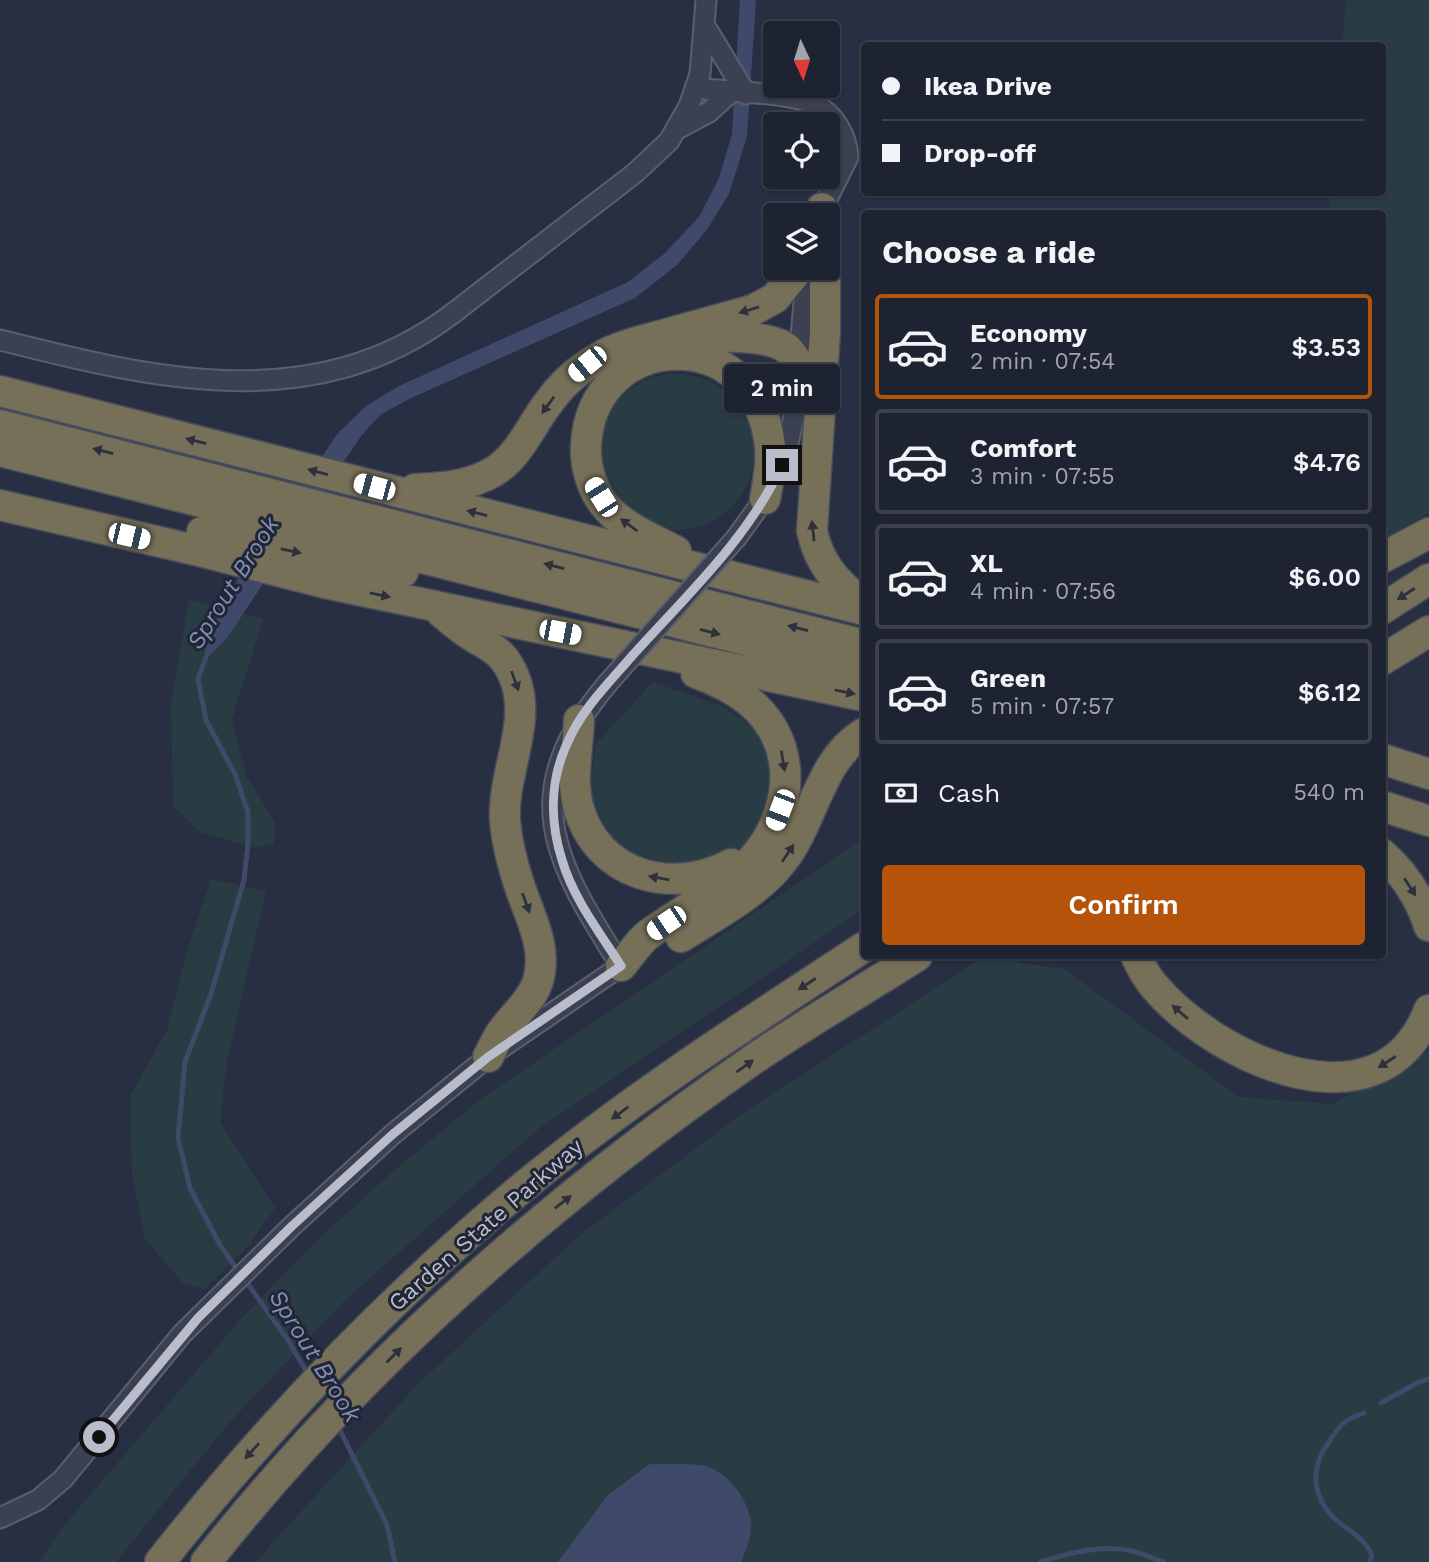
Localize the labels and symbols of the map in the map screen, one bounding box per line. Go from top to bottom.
north arrow [763,21,840,98]
one-way arrow [739,306,760,316]
car [565,343,610,385]
callout: 2 min [724,364,840,412]
one-way arrow [540,395,555,413]
one-way arrow [185,435,207,446]
one-way arrow [92,445,114,456]
route end [766,449,798,481]
one-way arrow [307,466,329,477]
car [351,471,398,503]
car [581,474,622,520]
one-way arrow [466,507,488,518]
water label: Sprout Brook [181,511,285,655]
one-way arrow [620,518,638,532]
one-way arrow [808,520,819,542]
car [107,521,152,551]
one-way arrow [280,546,302,557]
one-way arrow [543,560,565,571]
one-way arrow [1397,587,1415,601]
one-way arrow [369,590,391,601]
car [538,618,583,646]
one-way arrow [787,622,809,633]
one-way arrow [700,627,722,638]
one-way arrow [509,670,520,691]
one-way arrow [834,686,856,697]
one-way arrow [778,750,789,772]
car [763,787,798,833]
one-way arrow [781,844,795,862]
one-way arrow [648,872,670,883]
one-way arrow [1404,877,1417,897]
one-way arrow [520,892,531,913]
car [643,903,690,943]
one-way arrow [798,977,817,990]
one-way arrow [1171,1004,1189,1020]
one-way arrow [1378,1055,1397,1068]
one-way arrow [736,1059,754,1073]
one-way arrow [611,1105,629,1119]
street label: Garden State Parkway [383,1133,589,1317]
one-way arrow [553,1195,571,1210]
water label: Sprout Brook [263,1284,367,1428]
one-way arrow [385,1347,402,1363]
route start [83,1421,115,1453]
one-way arrow [244,1442,260,1460]

